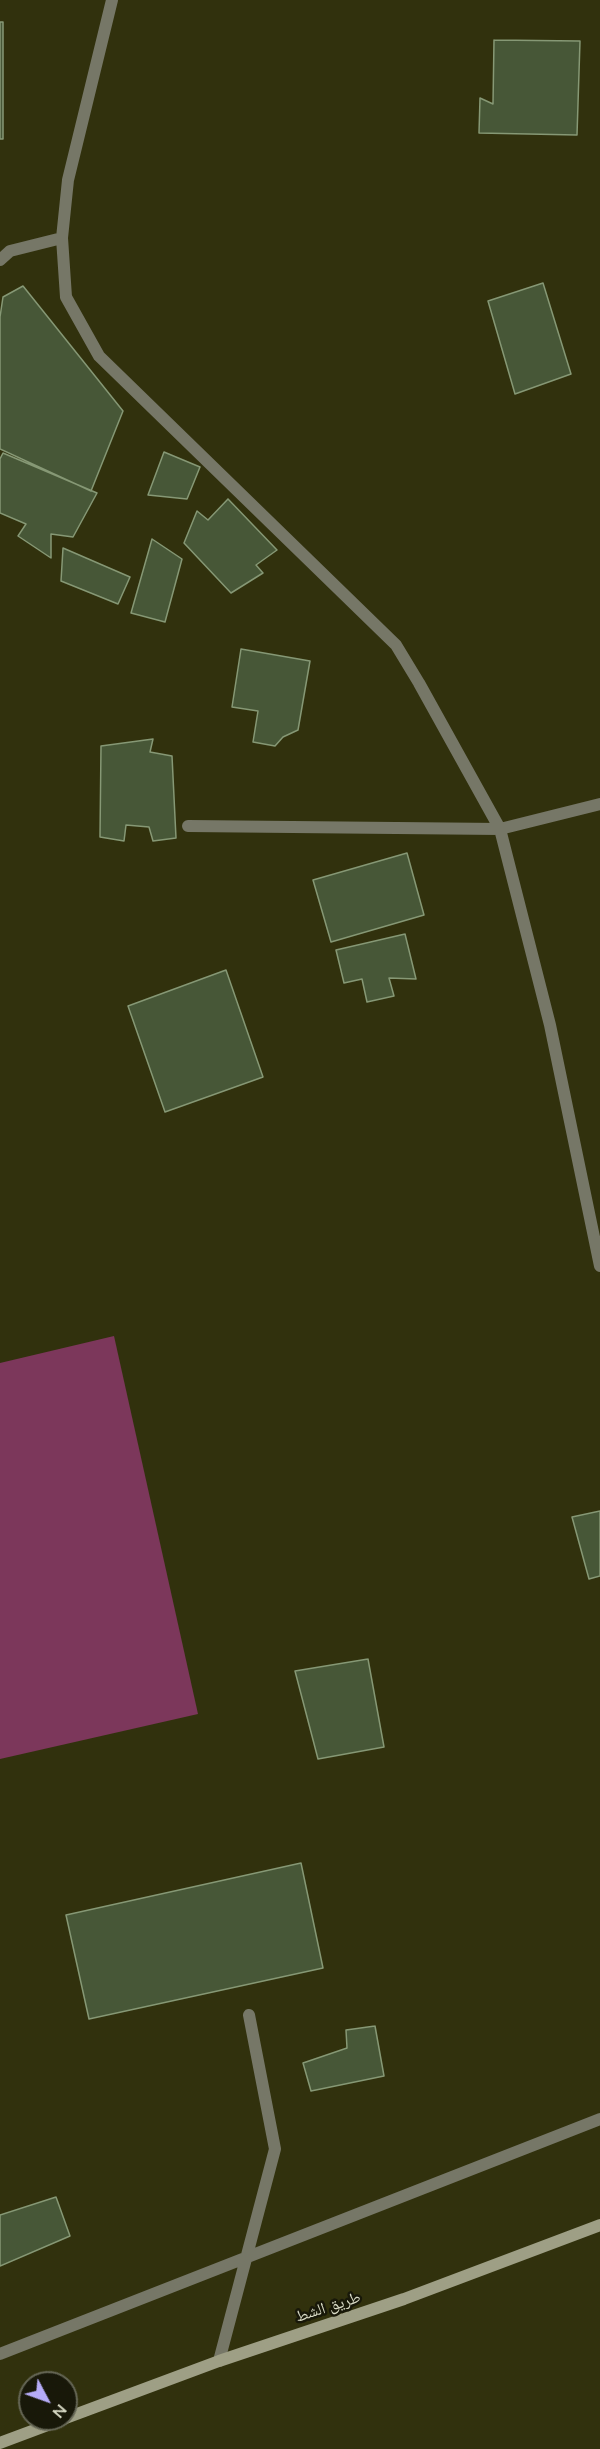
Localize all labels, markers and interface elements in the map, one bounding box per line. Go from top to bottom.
street label: طريق الشط [293,2287,363,2327]
north arrow [18,2371,78,2431]
text: N [49,2400,72,2423]

